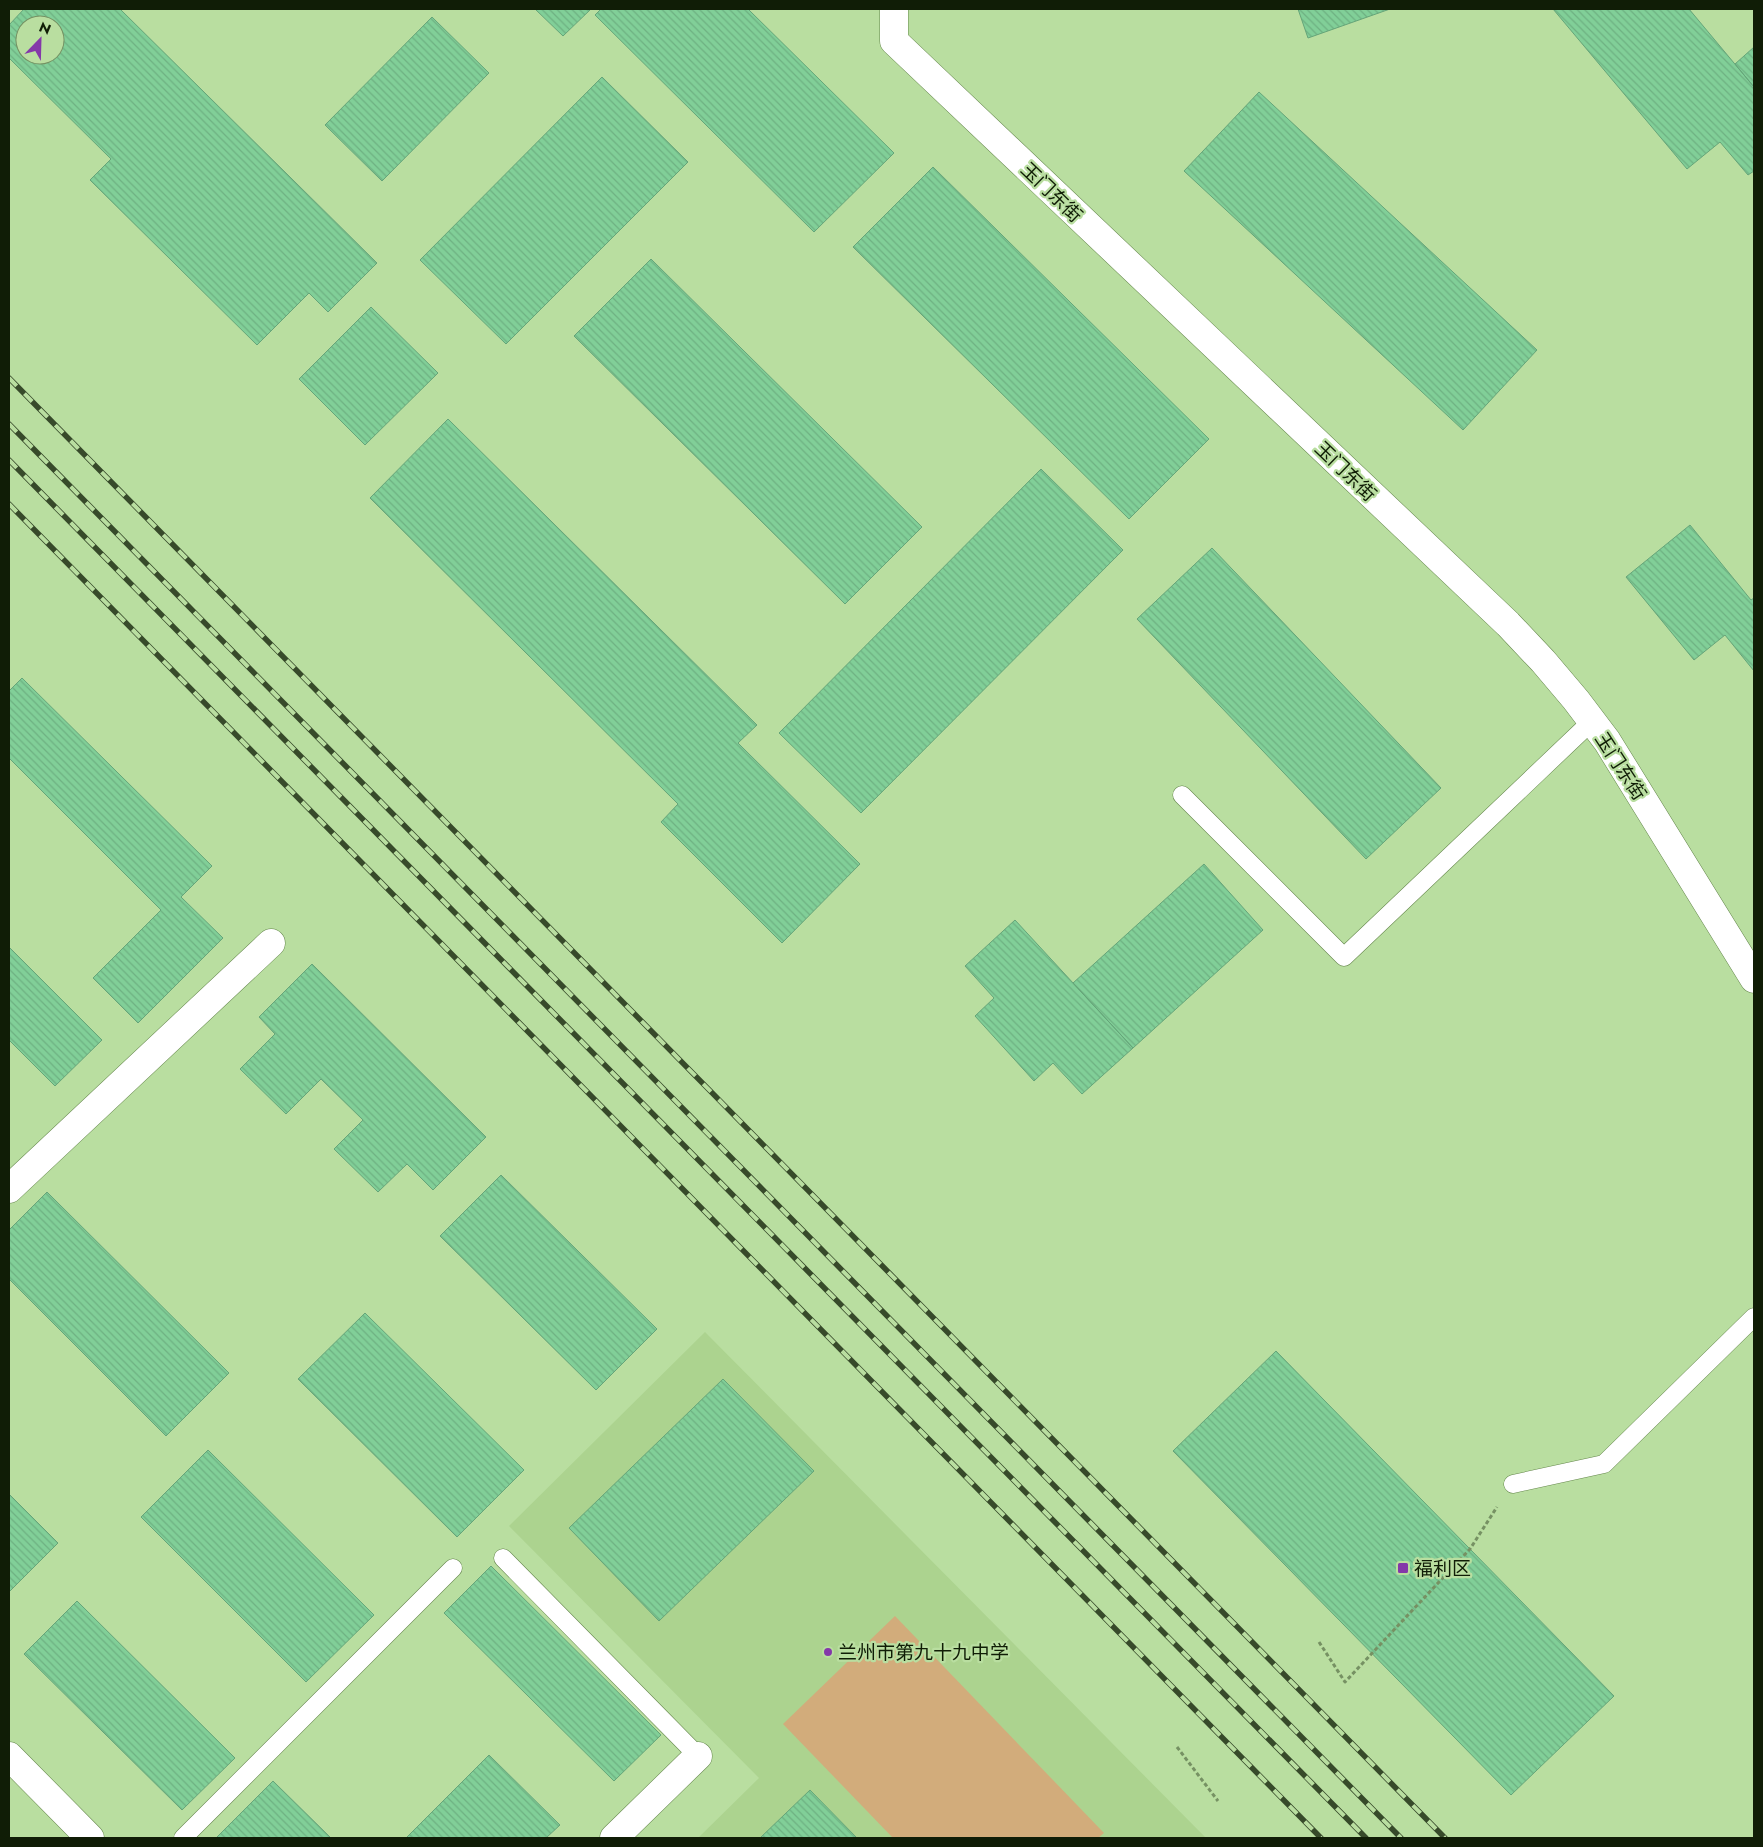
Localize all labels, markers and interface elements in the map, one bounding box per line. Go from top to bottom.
north arrow [15,15,65,65]
text: N [36,17,54,39]
street label: 玉门东街 [1015,156,1088,228]
street label: 玉门东街 [1309,435,1382,507]
street label: 玉门东街 [1589,727,1653,806]
place label: 福利区 [1414,1555,1471,1582]
marker: 福利区 [1396,1561,1410,1575]
place label: 兰州市第九十九中学 [838,1639,1009,1666]
marker: 兰州市第九十九中学 [822,1646,834,1658]

